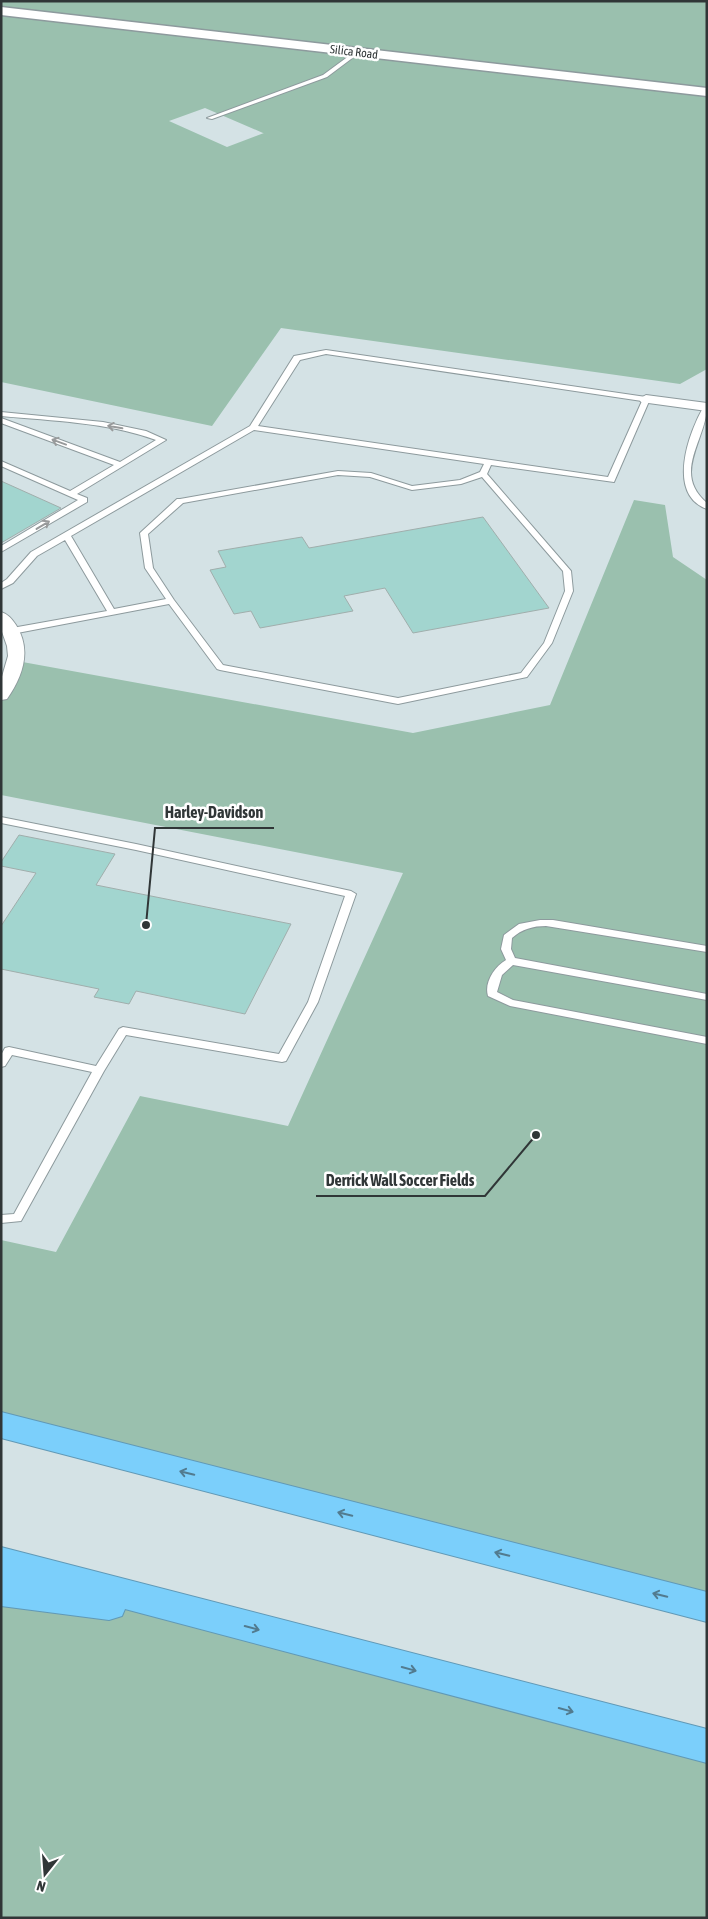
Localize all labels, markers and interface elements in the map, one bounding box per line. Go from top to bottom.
street label: Silica Road [329,42,379,62]
one-way arrow [107,422,123,432]
one-way arrow [52,437,67,446]
one-way arrow [35,520,49,530]
callout: Harley-Davidson [155,797,274,828]
text: Harley-Davidson [165,803,263,821]
callout: Derrick Wall Soccer Fields [316,1165,485,1196]
text: Derrick Wall Soccer Fields [326,1171,475,1189]
one-way arrow [180,1468,196,1477]
one-way arrow [337,1509,353,1518]
one-way arrow [495,1549,511,1558]
one-way arrow [652,1590,668,1599]
one-way arrow [243,1623,259,1633]
one-way arrow [400,1664,416,1674]
one-way arrow [558,1705,574,1715]
north arrow [20,1849,70,1899]
text: N [35,1878,47,1895]

